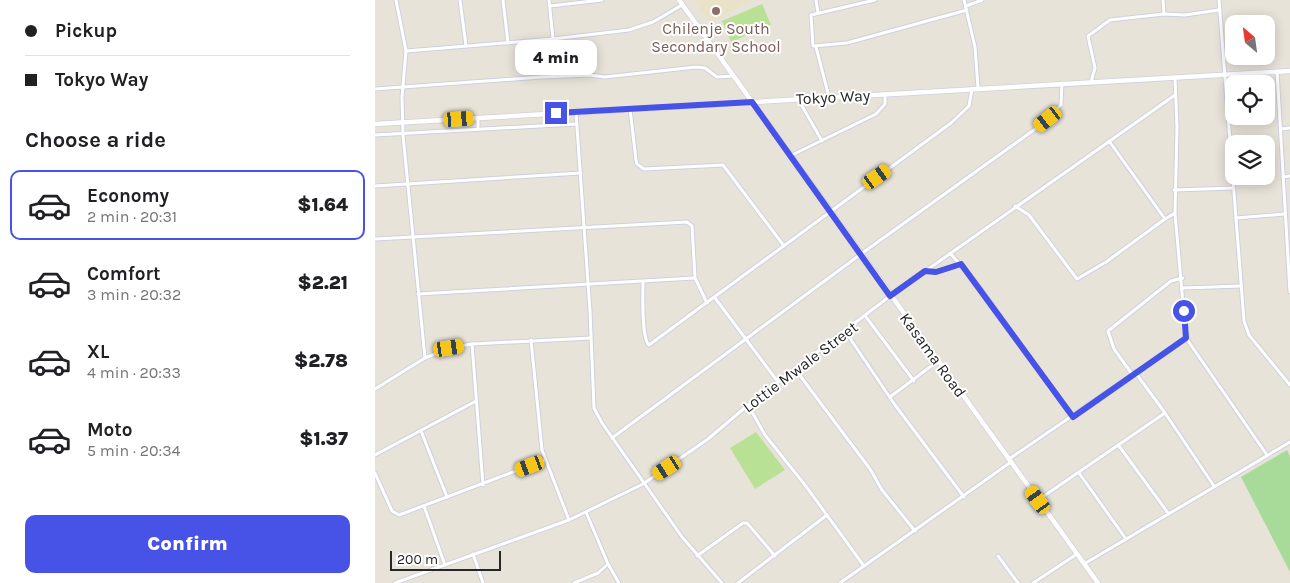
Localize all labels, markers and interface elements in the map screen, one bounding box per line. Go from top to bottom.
marker: Chilenje South Secondary School [710,5,722,17]
north arrow [1225,15,1275,65]
map controls [1225,15,1275,185]
place label: Chilenje South Secondary School [651,19,781,56]
text: Pickup [55,20,117,42]
callout: 4 min [515,41,597,76]
text: 4 min [533,48,579,67]
text: Tokyo Way [55,69,148,91]
button: locate [1225,75,1275,125]
street label: Tokyo Way [795,86,871,108]
route end [545,102,567,124]
car [1031,104,1064,134]
car [443,110,474,128]
text: Choose a ride [25,127,166,153]
button: layers [1225,135,1275,185]
car [860,162,893,192]
icon: car [27,183,72,228]
text: Economy [87,185,169,207]
text: $1.64 [297,194,348,216]
text: 2 min · 20:31 [87,207,177,226]
icon: car [27,261,72,306]
text: Comfort [87,263,161,285]
text: $2.21 [298,272,348,294]
text: 3 min · 20:32 [87,285,181,304]
route start [1173,300,1195,322]
street label: Kasama Road [896,309,970,401]
street label: Lottie Mwale Street [739,317,861,417]
car [433,338,464,358]
icon: car [27,339,72,384]
text: XL [87,341,109,363]
text: $2.78 [294,350,348,372]
text: 4 min · 20:33 [87,363,181,382]
icon: car [27,417,72,462]
text: Moto [87,419,133,441]
text: $1.37 [299,428,348,450]
text: 5 min · 20:34 [87,441,181,460]
car [513,454,546,478]
car [650,454,683,482]
car [1023,483,1052,517]
button: Confirm [25,515,350,573]
scale bar [390,548,501,571]
text: 200 m [397,551,438,568]

